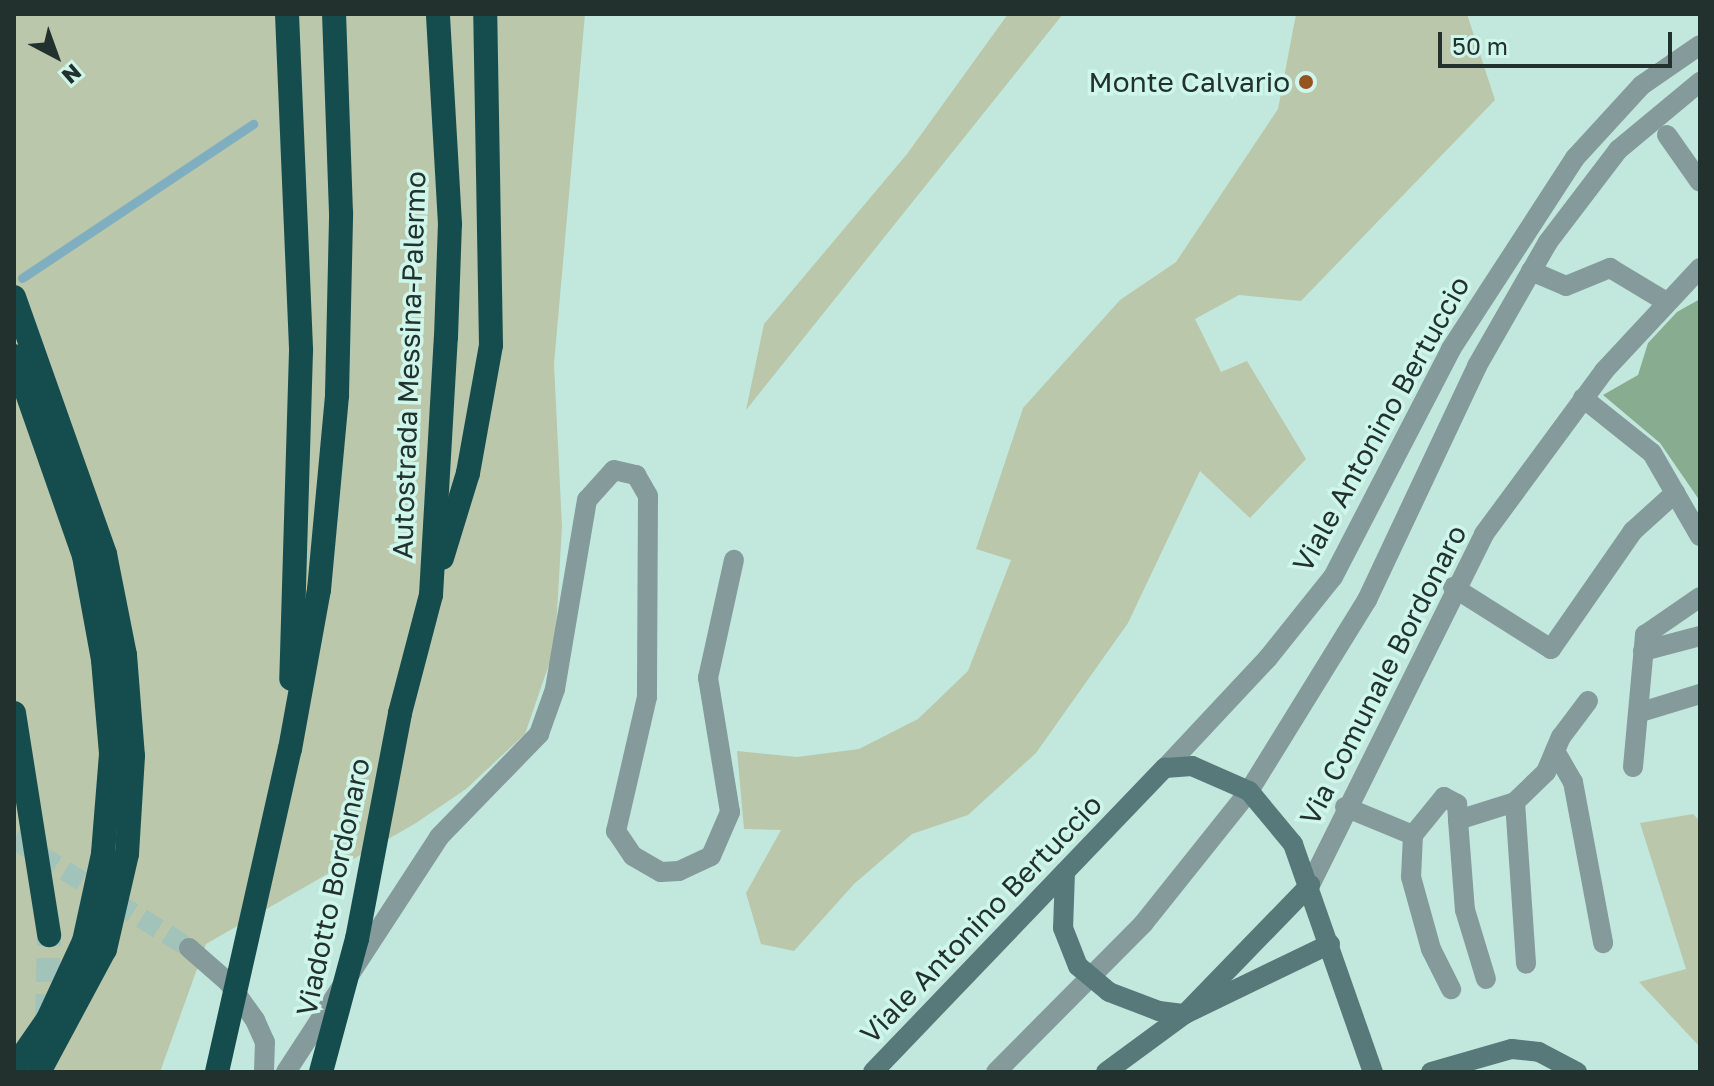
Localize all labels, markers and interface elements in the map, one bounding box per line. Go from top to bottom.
north arrow [16,16,96,96]
scale bar [1442,16,1676,66]
text: 50 m [1452,31,1508,60]
text: N [57,59,87,90]
place label: Monte Calvario [1089,65,1290,99]
marker: Monte Calvario [1297,73,1315,91]
street label: Autostrada Messina-Palermo [385,170,433,560]
street label: Viale Antonino Bertuccio [1286,270,1476,578]
street label: Via Comunale Bordonaro [1293,519,1473,831]
street label: Viadotto Bordonaro [289,755,377,1019]
street label: Viale Antonino Bertuccio [853,788,1109,1050]

